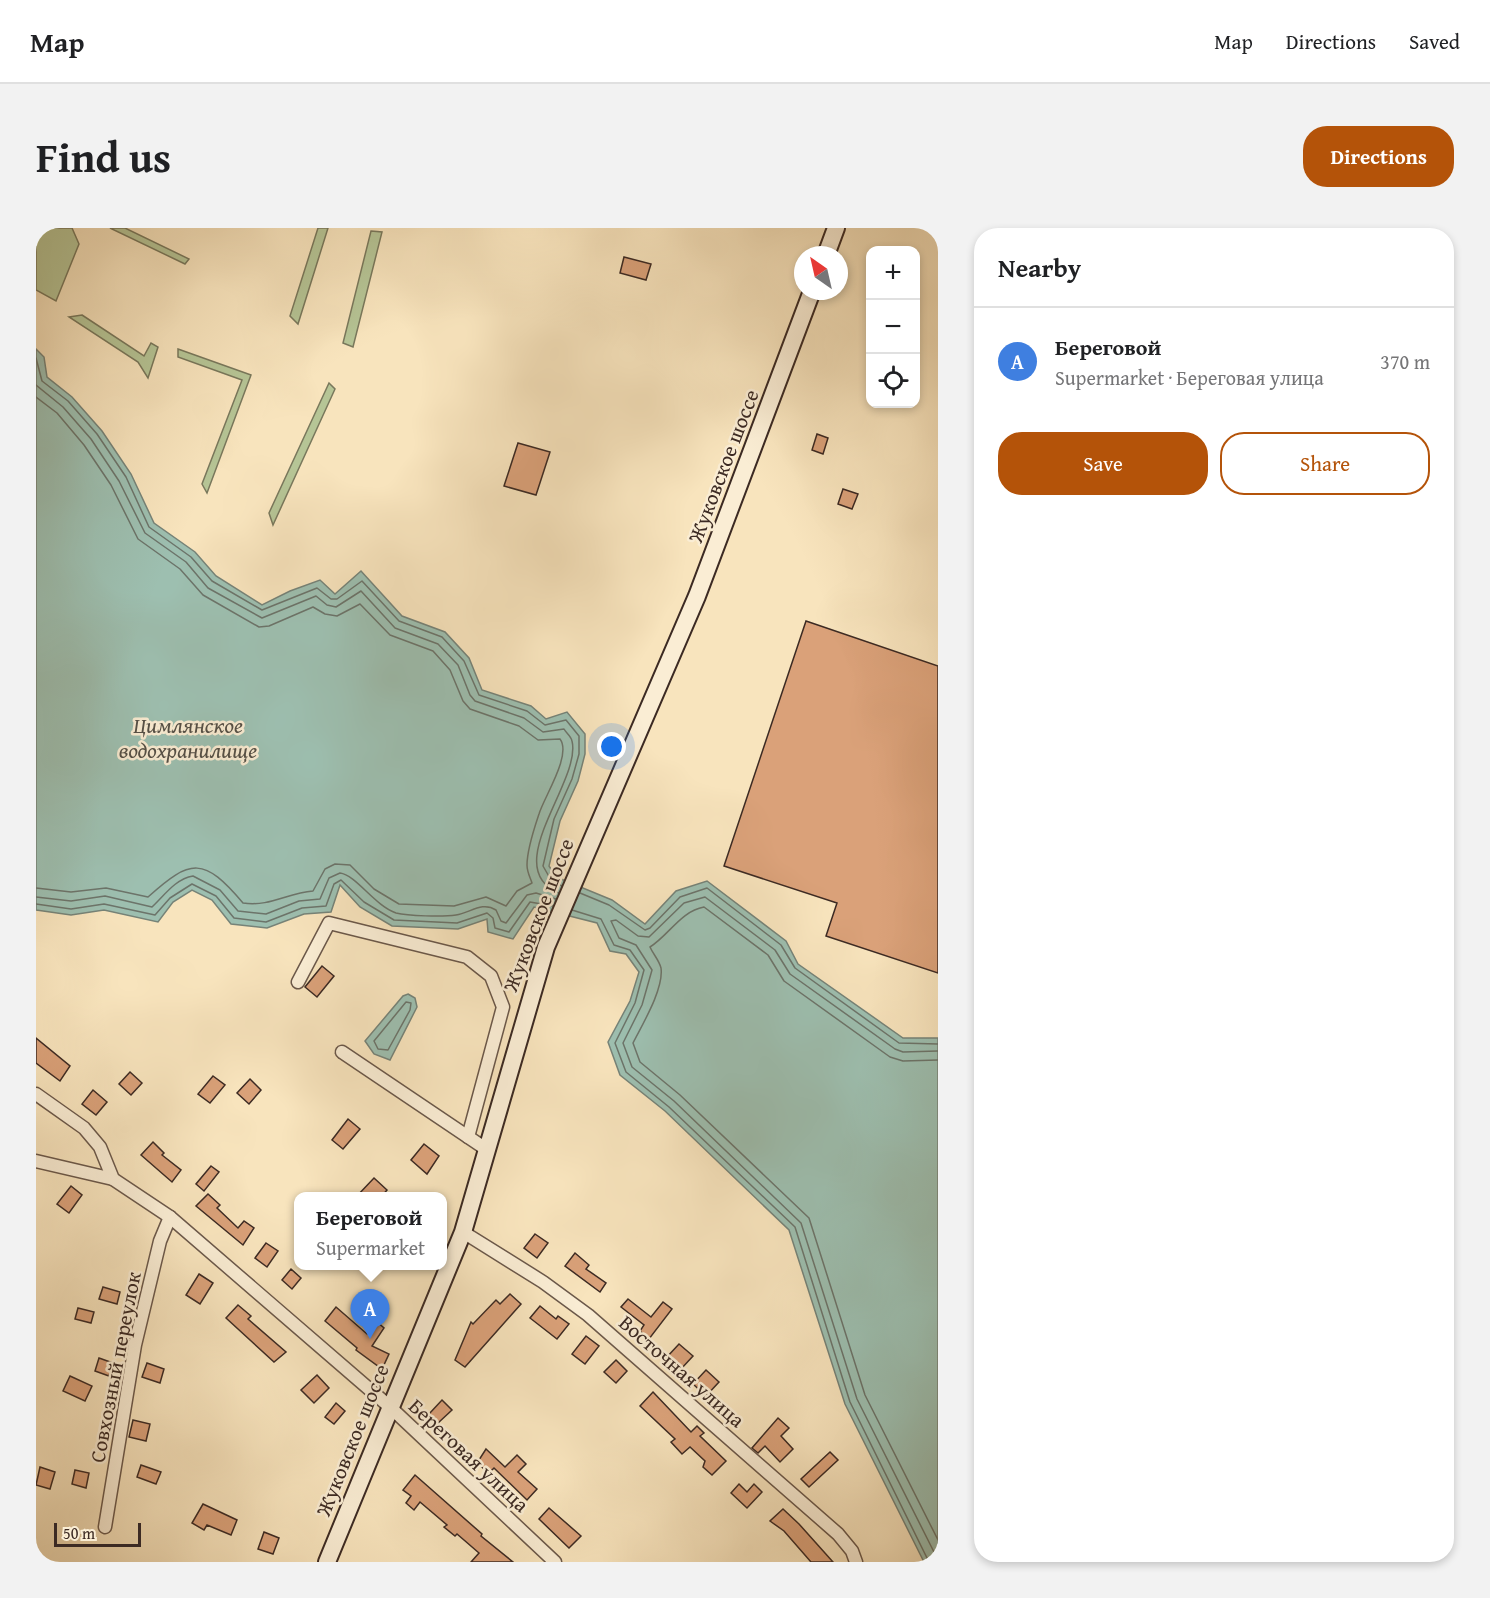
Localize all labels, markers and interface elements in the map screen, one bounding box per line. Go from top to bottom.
text: Map [30,21,84,62]
text: Map [1214,26,1253,57]
text: Directions [1286,26,1376,57]
text: Saved [1409,26,1460,57]
text: Find us [36,126,171,187]
button: Directions [1303,126,1454,187]
north arrow [794,246,848,300]
map controls [866,246,920,408]
button: + [866,246,920,300]
text: Nearby [998,248,1081,287]
button: − [866,300,920,354]
text: Береговой [1055,331,1161,363]
text: A [1011,347,1024,376]
text: 370 m [1380,347,1430,376]
button: locate [866,354,920,408]
text: Supermarket · Береговая улица [1055,363,1324,392]
street label: Жуковское шоссе [679,385,767,548]
button: Save [998,432,1208,495]
button: Share [1220,432,1430,495]
water label: Цимлянское водохранилище [119,709,257,766]
your location [597,732,626,761]
street label: Жуковское шоссе [494,834,582,997]
popup [294,1192,447,1270]
text: Береговой [316,1201,422,1233]
text: Supermarket [316,1233,425,1262]
street label: Совхозный переулок [81,1269,149,1465]
pin: A [350,1290,390,1339]
street label: Восточная улица [612,1307,752,1435]
street label: Жуковское шоссе [307,1359,397,1522]
street label: Береговая улица [402,1391,536,1519]
scale bar [54,1520,141,1548]
text: 50 m [63,1521,95,1545]

